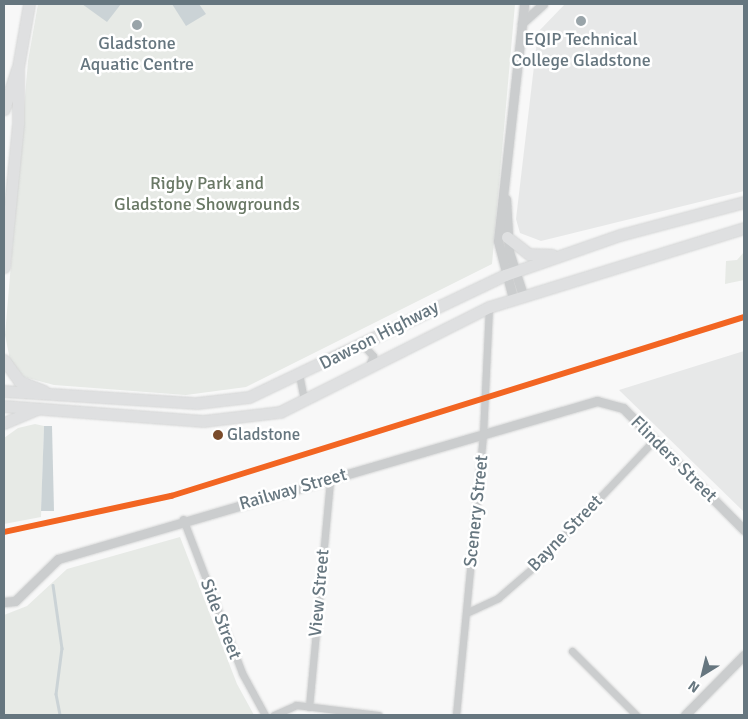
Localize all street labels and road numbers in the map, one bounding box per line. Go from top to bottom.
street label: Dawson Highway [316,296,442,374]
street label: Flinders Street [626,411,722,507]
street label: Scenery Street [459,454,493,568]
street label: Railway Street [237,463,349,515]
street label: Bayne Street [523,490,607,576]
street label: View Street [304,548,334,638]
street label: Side Street [196,576,246,662]

